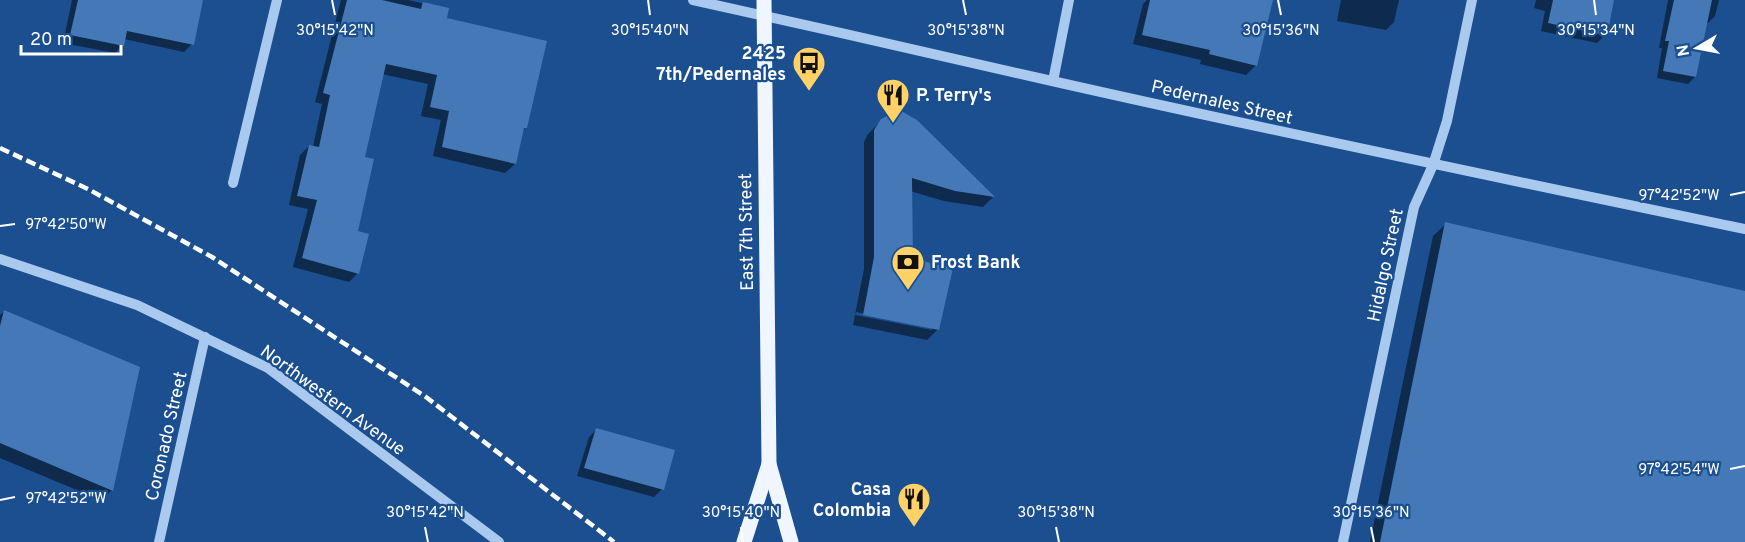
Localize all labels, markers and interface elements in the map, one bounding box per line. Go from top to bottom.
scale bar [21,18,122,56]
north arrow [1667,18,1727,78]
text: 30°15'42"N [296,22,374,41]
text: 30°15'40"N [611,22,689,41]
text: 30°15'38"N [927,22,1005,41]
text: 30°15'36"N [1242,22,1320,41]
text: 30°15'34"N [1557,22,1635,41]
text: 20 m [30,29,72,52]
place label: 2425 7th/Pedernales [656,43,786,87]
text: N [1673,43,1695,58]
bus stop icon: 2425 7th/Pedernales [791,45,827,92]
street label: Pedernales Street [1149,76,1295,131]
restaurant icon: P. Terry's [875,77,911,124]
place label: P. Terry's [916,85,992,108]
street label: East 7th Street [735,173,760,291]
text: 97°42'52"W [1638,187,1720,206]
street label: Hidalgo Street [1363,207,1410,324]
text: 97°42'50"W [25,216,107,235]
bank icon: Frost Bank [890,244,926,291]
place label: Frost Bank [931,252,1021,275]
street label: Northwestern Avenue [255,341,409,462]
street label: Coronado Street [141,369,194,503]
text: 97°42'54"W [1638,461,1720,480]
place label: Casa Colombia [813,479,891,523]
restaurant icon: Casa Colombia [896,481,932,528]
text: 97°42'52"W [25,490,107,509]
text: 30°15'42"N [386,504,464,523]
text: 30°15'40"N [702,504,780,523]
text: 30°15'38"N [1017,504,1095,523]
text: 30°15'36"N [1332,504,1410,523]

